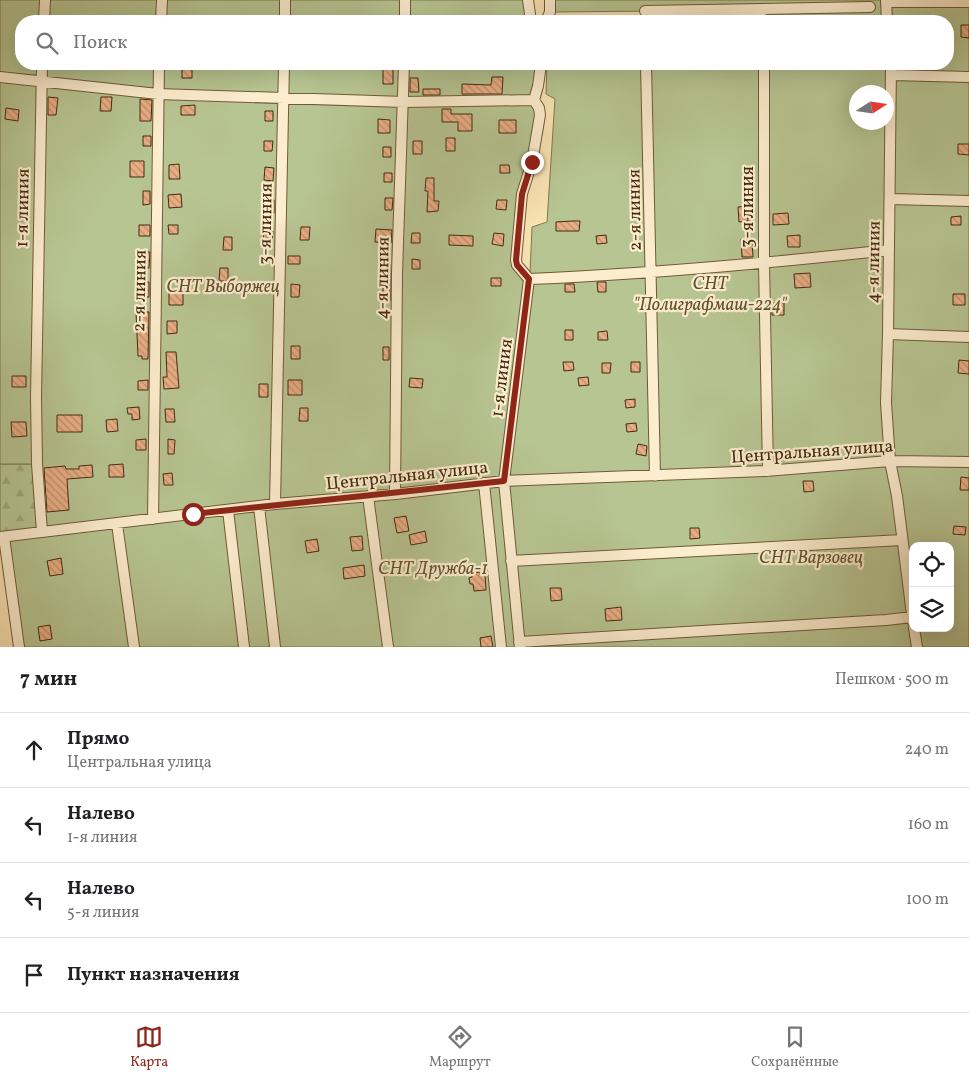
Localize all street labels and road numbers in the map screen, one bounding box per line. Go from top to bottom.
street label: 3-я линия [736,166,761,248]
street label: 1-я линия [10,168,37,248]
street label: 2-я линия [622,169,649,251]
street label: 3-я линия [253,183,280,265]
street label: 4-я линия [861,220,888,304]
street label: 4-я линия [370,236,397,320]
street label: 2-я линия [127,250,154,332]
street label: 1-я линия [485,337,520,419]
street label: Центральная улица [730,434,894,471]
street label: Центральная улица [325,456,490,497]

